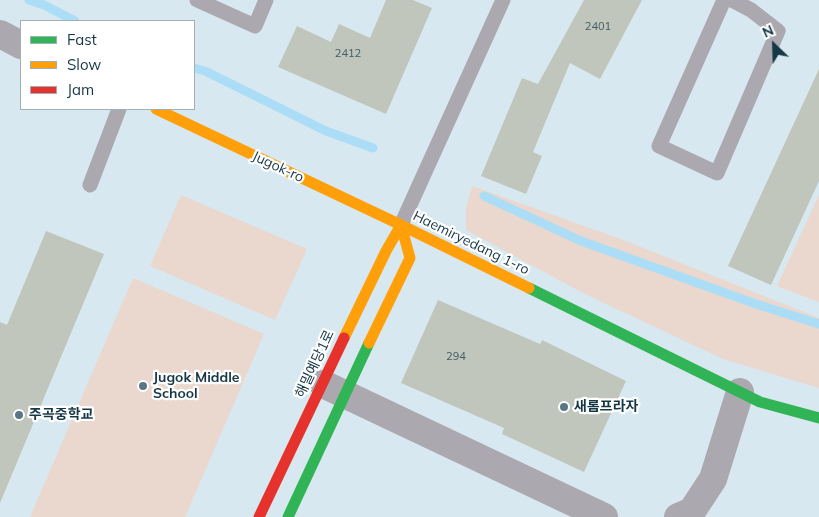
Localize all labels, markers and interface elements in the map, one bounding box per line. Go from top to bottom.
legend [20,20,195,110]
house number: 2401 [585,20,611,34]
north arrow [749,20,799,70]
text: N [759,21,776,42]
text: Fast [67,30,97,49]
house number: 2412 [335,47,361,61]
text: Slow [67,55,101,74]
text: Jam [67,80,94,99]
street label: Jugok-ro [250,148,306,186]
street label: Haemiryedang 1-ro [410,208,532,278]
street label: 해밀예당1로 [292,327,338,401]
house number: 294 [446,350,466,364]
place label: Jugok Middle School [153,370,239,402]
marker: Jugok Middle School [137,380,149,392]
place label: 새롬프라자 [574,399,638,415]
marker: 새롬프라자 [558,401,570,413]
place label: 주곡중학교 [29,407,93,423]
marker: 주곡중학교 [13,409,25,421]

